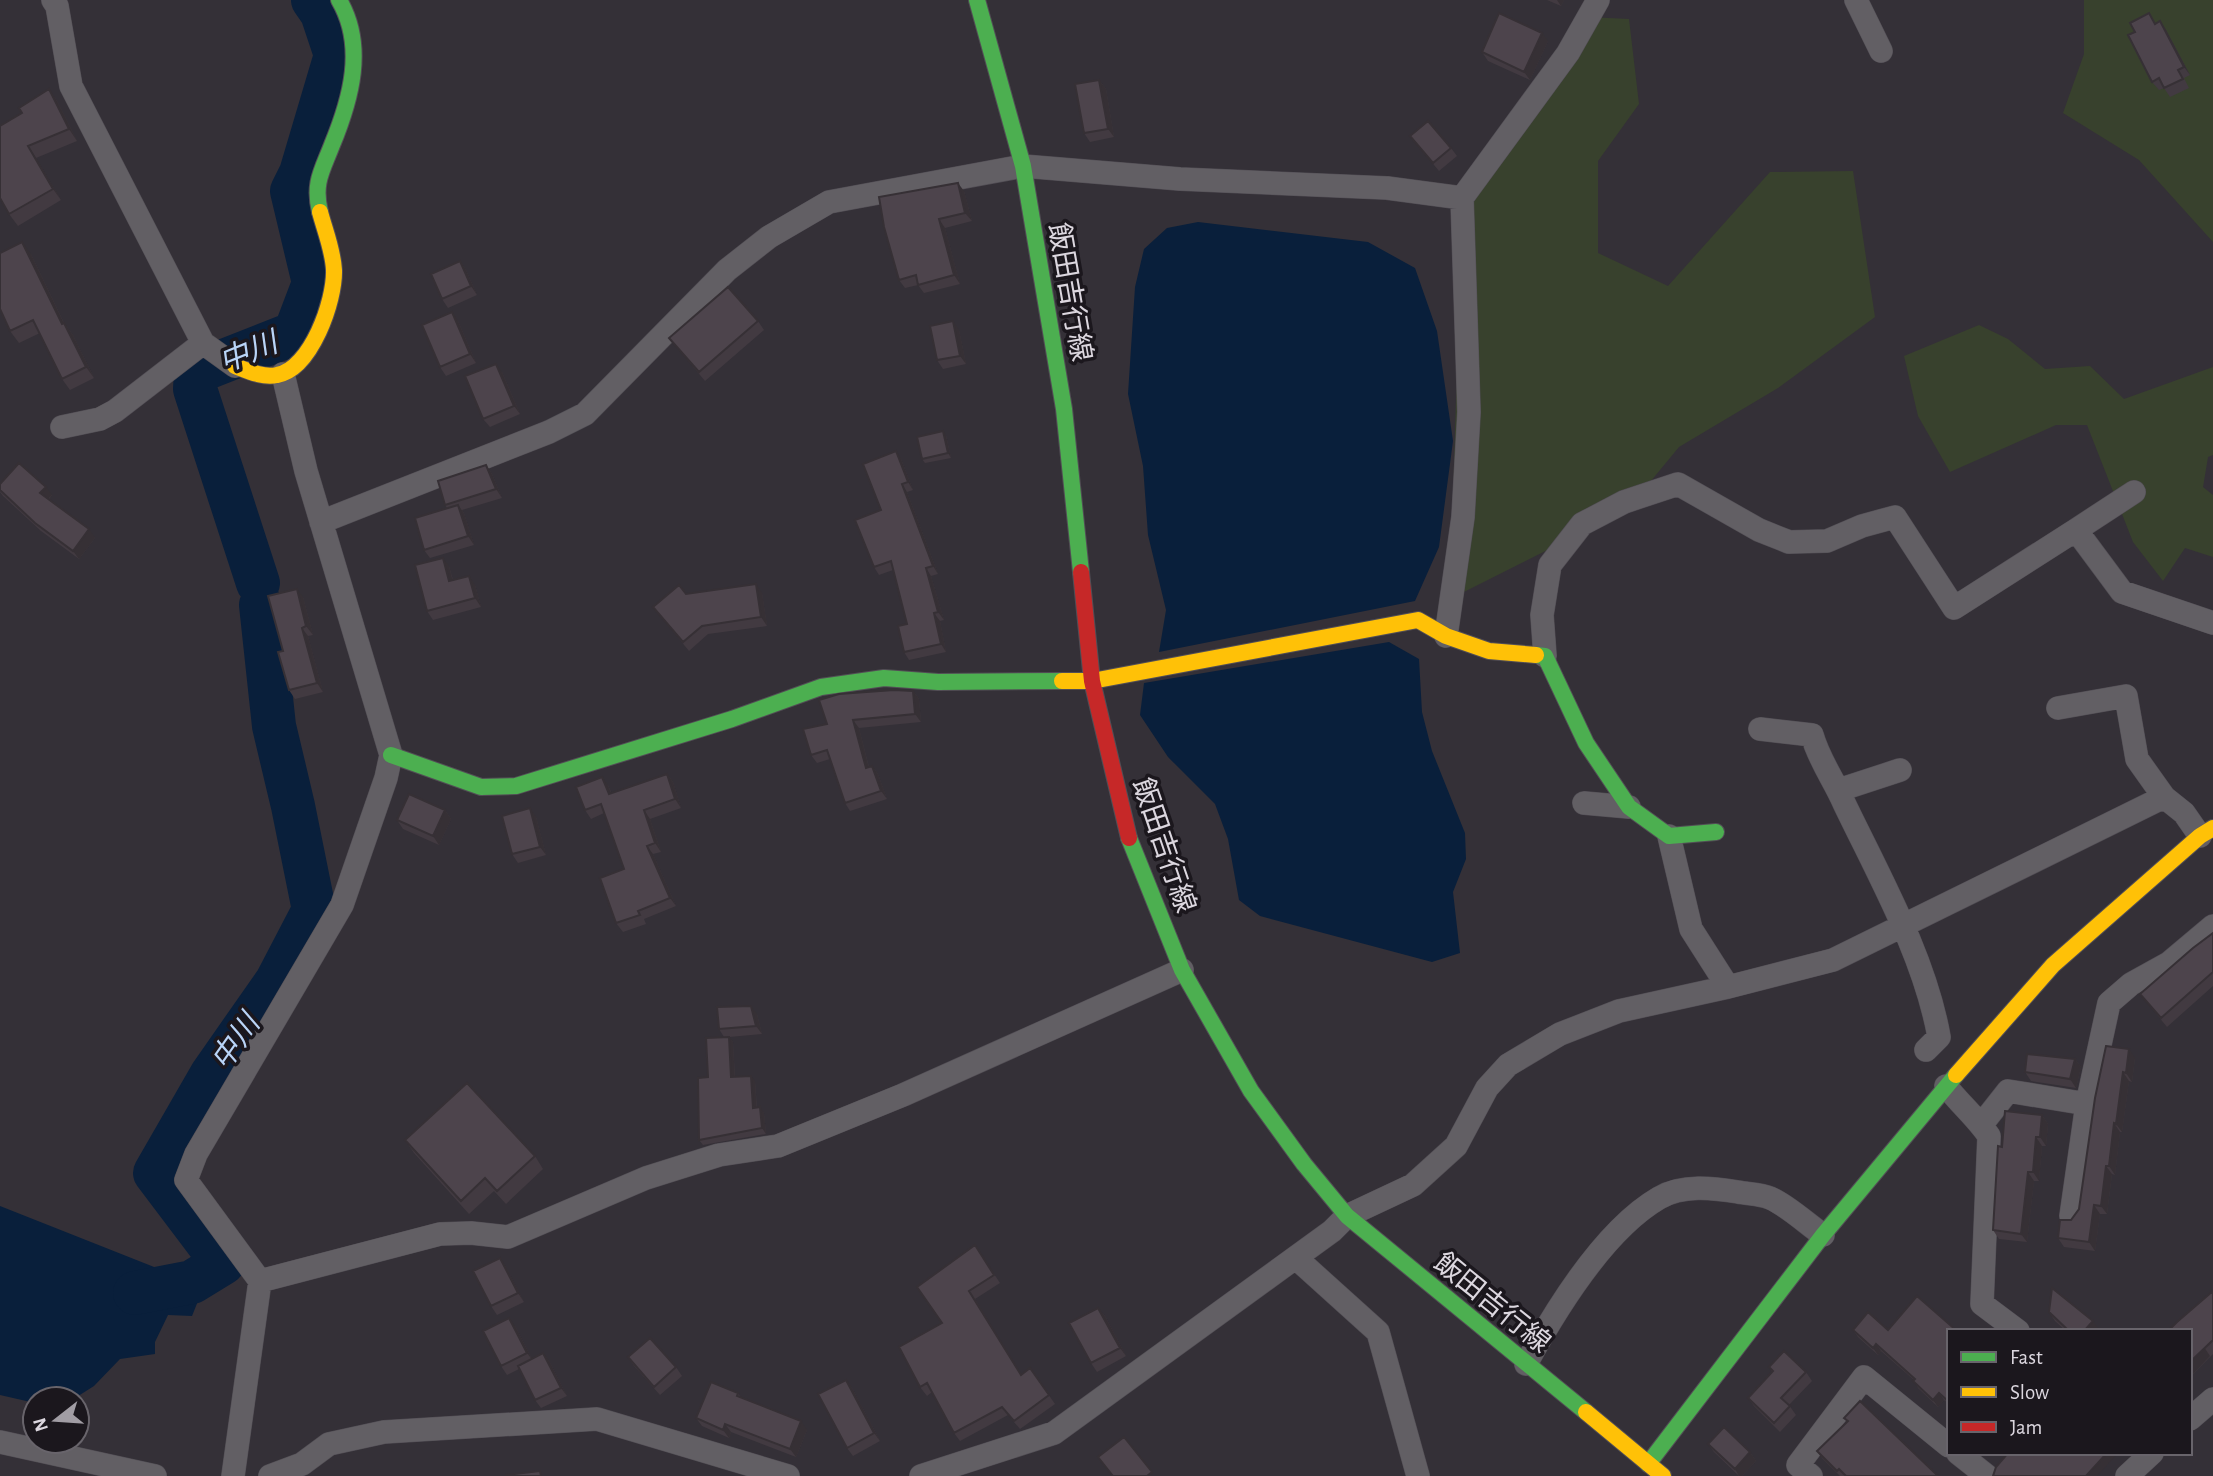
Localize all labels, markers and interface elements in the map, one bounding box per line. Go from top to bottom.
street label: 飯田吉行線 [1043,221,1097,364]
water label: 中川 [214,325,285,378]
street label: 飯田吉行線 [1127,774,1201,916]
water label: 中川 [205,1006,267,1076]
street label: 飯田吉行線 [1429,1247,1556,1358]
legend [1947,1329,2192,1455]
text: Fast [2010,1347,2043,1368]
text: Slow [2010,1382,2049,1403]
north arrow [21,1385,91,1455]
text: N [30,1415,52,1434]
text: Jam [2010,1417,2042,1438]

